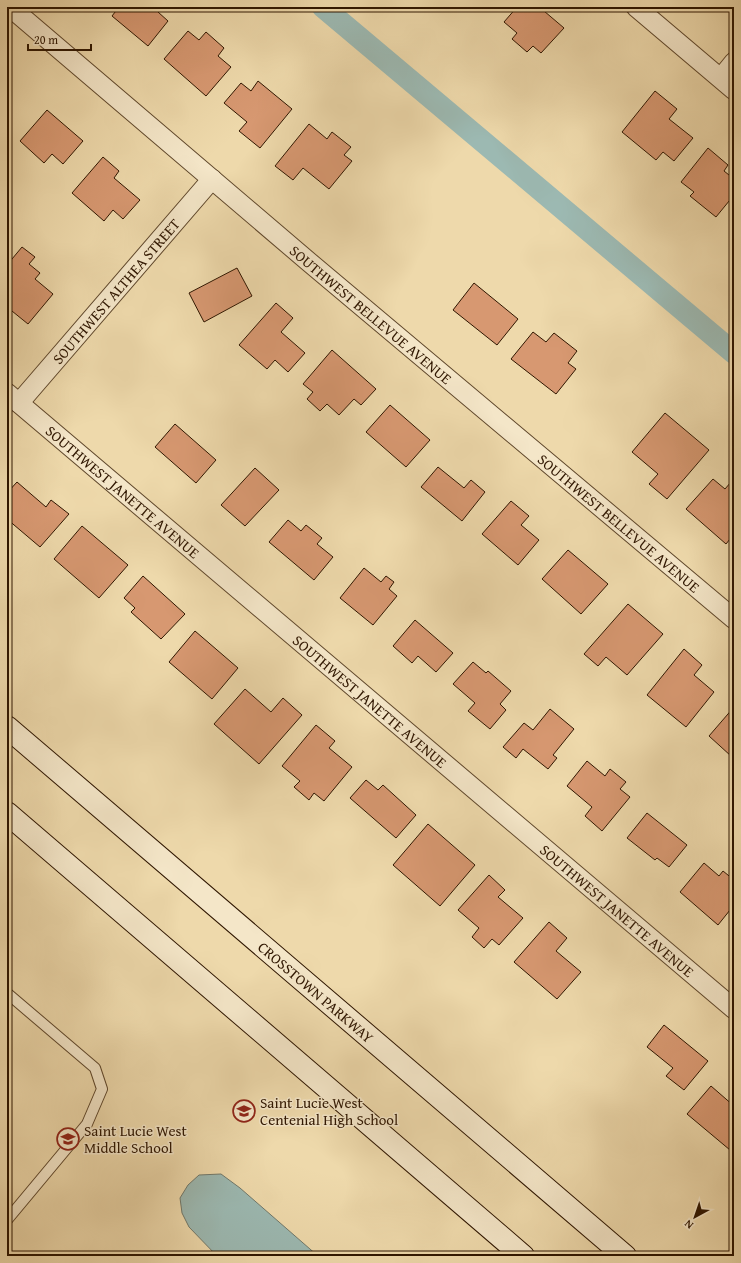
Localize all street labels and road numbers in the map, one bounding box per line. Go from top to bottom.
street label: SOUTHWEST ALTHEA STREET [47,213,185,368]
street label: SOUTHWEST BELLEVUE AVENUE [286,240,457,389]
street label: SOUTHWEST JANETTE AVENUE [41,420,205,563]
street label: SOUTHWEST BELLEVUE AVENUE [534,448,705,597]
street label: SOUTHWEST JANETTE AVENUE [289,629,452,772]
street label: SOUTHWEST JANETTE AVENUE [536,839,699,982]
street label: CROSSTOWN PARKWAY [254,936,379,1047]

